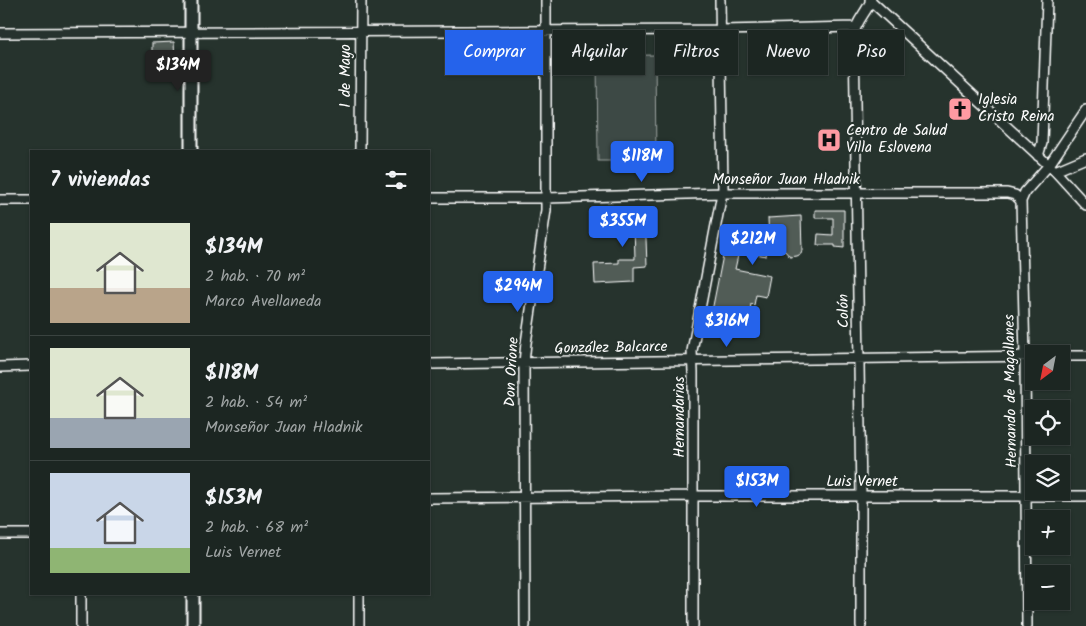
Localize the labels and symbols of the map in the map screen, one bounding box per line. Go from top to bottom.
street label: 1 de Mayo [334,44,358,108]
pin: $134M [143,49,213,92]
place label: Iglesia Cristo Reina [978,88,1055,129]
church icon: Iglesia Cristo Reina [947,96,973,122]
place label: Centro de Salud Villa Eslovena [846,119,947,160]
hospital icon: Centro de Salud Villa Eslovena [816,127,842,153]
pin: $118M [607,140,677,183]
street label: Monseñor Juan Hladnik [712,168,861,192]
pin: $355M [588,206,658,248]
pin: $212M [718,224,788,266]
pin: $294M [483,270,553,313]
street label: Colón [832,294,856,328]
pin: $316M [692,306,762,348]
street label: Hernando de Magallanes [998,313,1024,468]
street label: González Balcarce [554,335,668,361]
street label: Don Orione [498,336,526,407]
north arrow [1025,345,1070,390]
street label: Hernandarias [668,376,692,458]
pin: $153M [722,466,792,508]
street label: Luis Vernet [826,470,898,494]

